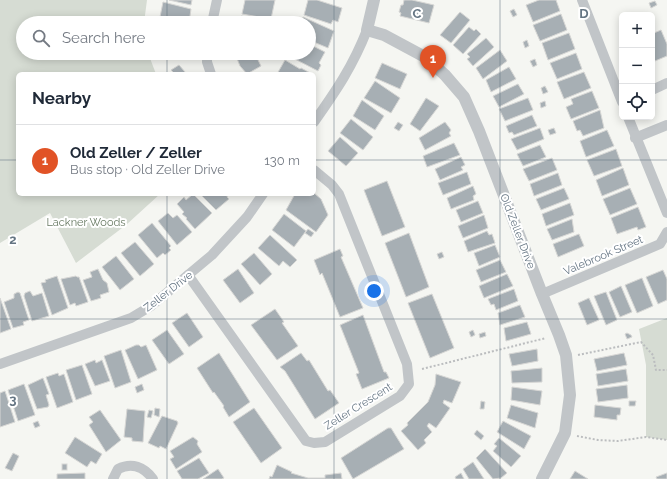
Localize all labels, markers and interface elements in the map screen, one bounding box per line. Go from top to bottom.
text: C [413,6,422,21]
text: D [579,6,589,21]
map controls [619,12,655,120]
button: + [619,12,655,48]
search box [16,16,316,60]
icon: search [30,27,52,49]
text: Search here [62,29,145,47]
pin: 1 [420,45,446,78]
button: − [619,48,655,84]
button: locate [619,84,655,120]
text: Nearby [32,88,91,108]
text: Old Zeller / Zeller [70,144,202,162]
text: 1 [42,153,48,168]
text: 130 m [264,153,300,168]
text: Bus stop · Old Zeller Drive [70,162,225,177]
street label: Old Zeller Drive [497,192,538,271]
park label: Lackner Woods [46,216,126,229]
text: 2 [9,232,17,247]
street label: Valebrook Street [562,233,645,278]
street label: Zeller Drive [141,268,196,314]
your location [364,281,384,301]
street label: Zeller Crescent [322,380,395,432]
text: 3 [9,392,17,407]

